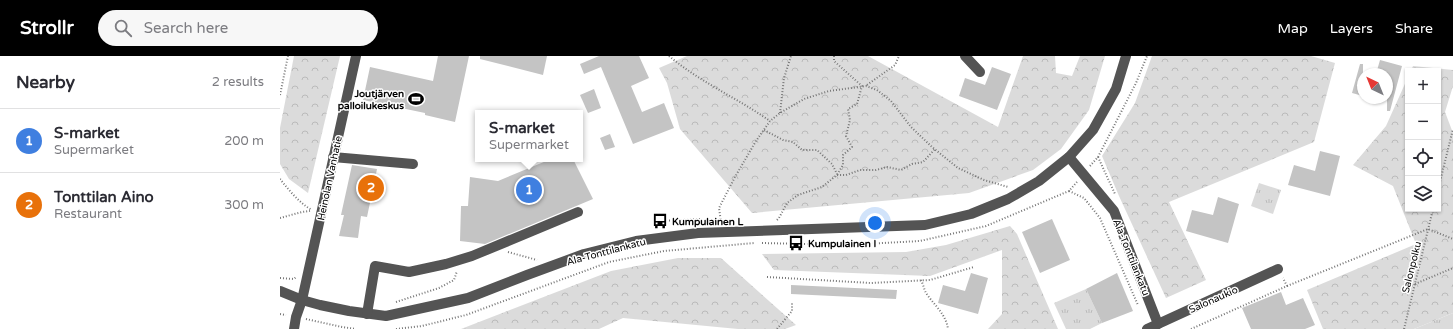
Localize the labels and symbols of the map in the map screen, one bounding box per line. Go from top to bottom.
north arrow [1357,68,1393,104]
place label: Joutjärven palloilukeskus [338,88,404,112]
sports icon: Joutjärven palloilukeskus [407,90,425,108]
street label: Heinolan Vanhatie [315,134,345,222]
pin: 2 [358,173,384,203]
pin: 1 [516,175,542,205]
bus stop icon: Kumpulainen L [651,212,669,230]
your location [865,213,885,233]
place label: Kumpulainen L [672,216,743,228]
street label: Ala-Tonttilankatu [1110,217,1152,297]
bus stop icon: Kumpulainen I [787,234,805,252]
street label: Ala-Tonttilankatu [565,236,647,268]
place label: Kumpulainen I [808,238,876,250]
street label: Salonpolku [1400,240,1424,294]
street label: Salonaukio [1187,284,1240,316]

